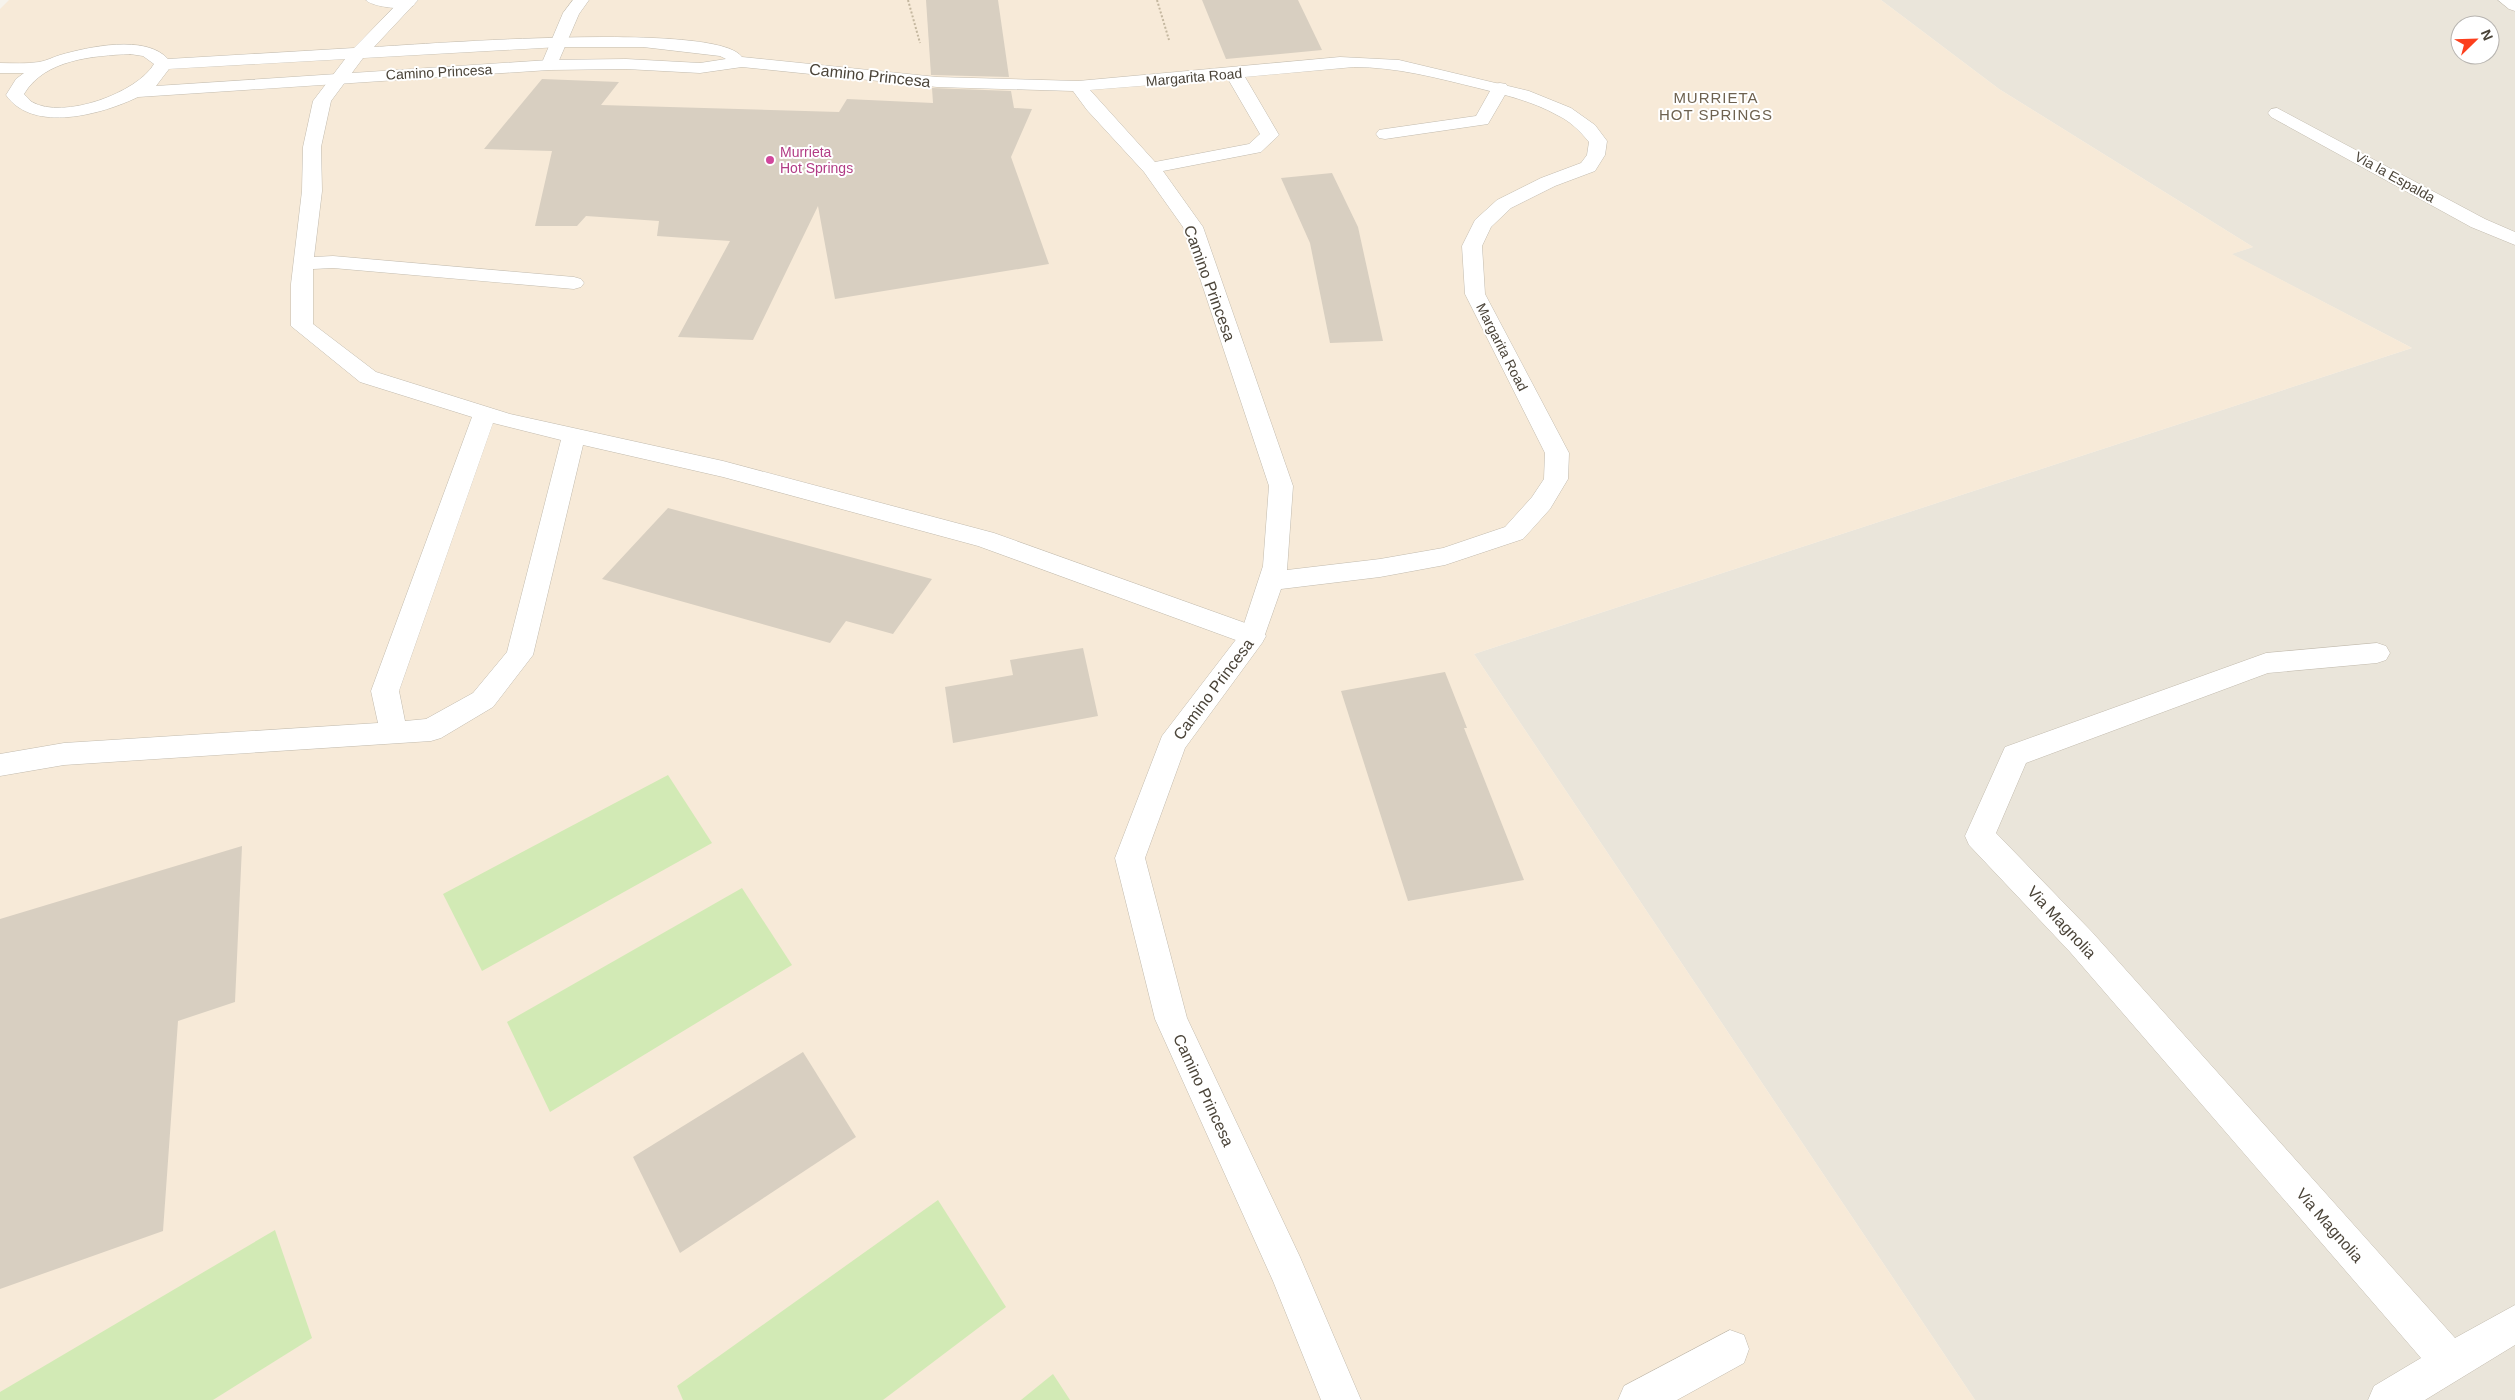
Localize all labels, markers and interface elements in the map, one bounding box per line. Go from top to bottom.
north arrow [2450,15,2500,65]
text: N [2478,27,2496,43]
street label: Camino Princesa [385,61,493,83]
street label: Camino Princesa [808,61,932,90]
street label: Margarita Road [1145,65,1243,89]
district label: MURRIETA HOT SPRINGS [1659,89,1773,123]
place label: Murrieta Hot Springs [780,144,853,176]
street label: Via la Espalda [2352,148,2438,206]
marker: Murrieta Hot Springs [764,154,776,166]
street label: Camino Princesa [1181,223,1238,343]
street label: Margarita Road [1473,300,1531,394]
street label: Camino Princesa [1170,635,1257,743]
street label: Via Magnolia [2024,883,2099,962]
street label: Camino Princesa [1170,1031,1237,1149]
street label: Via Magnolia [2293,1185,2366,1266]

